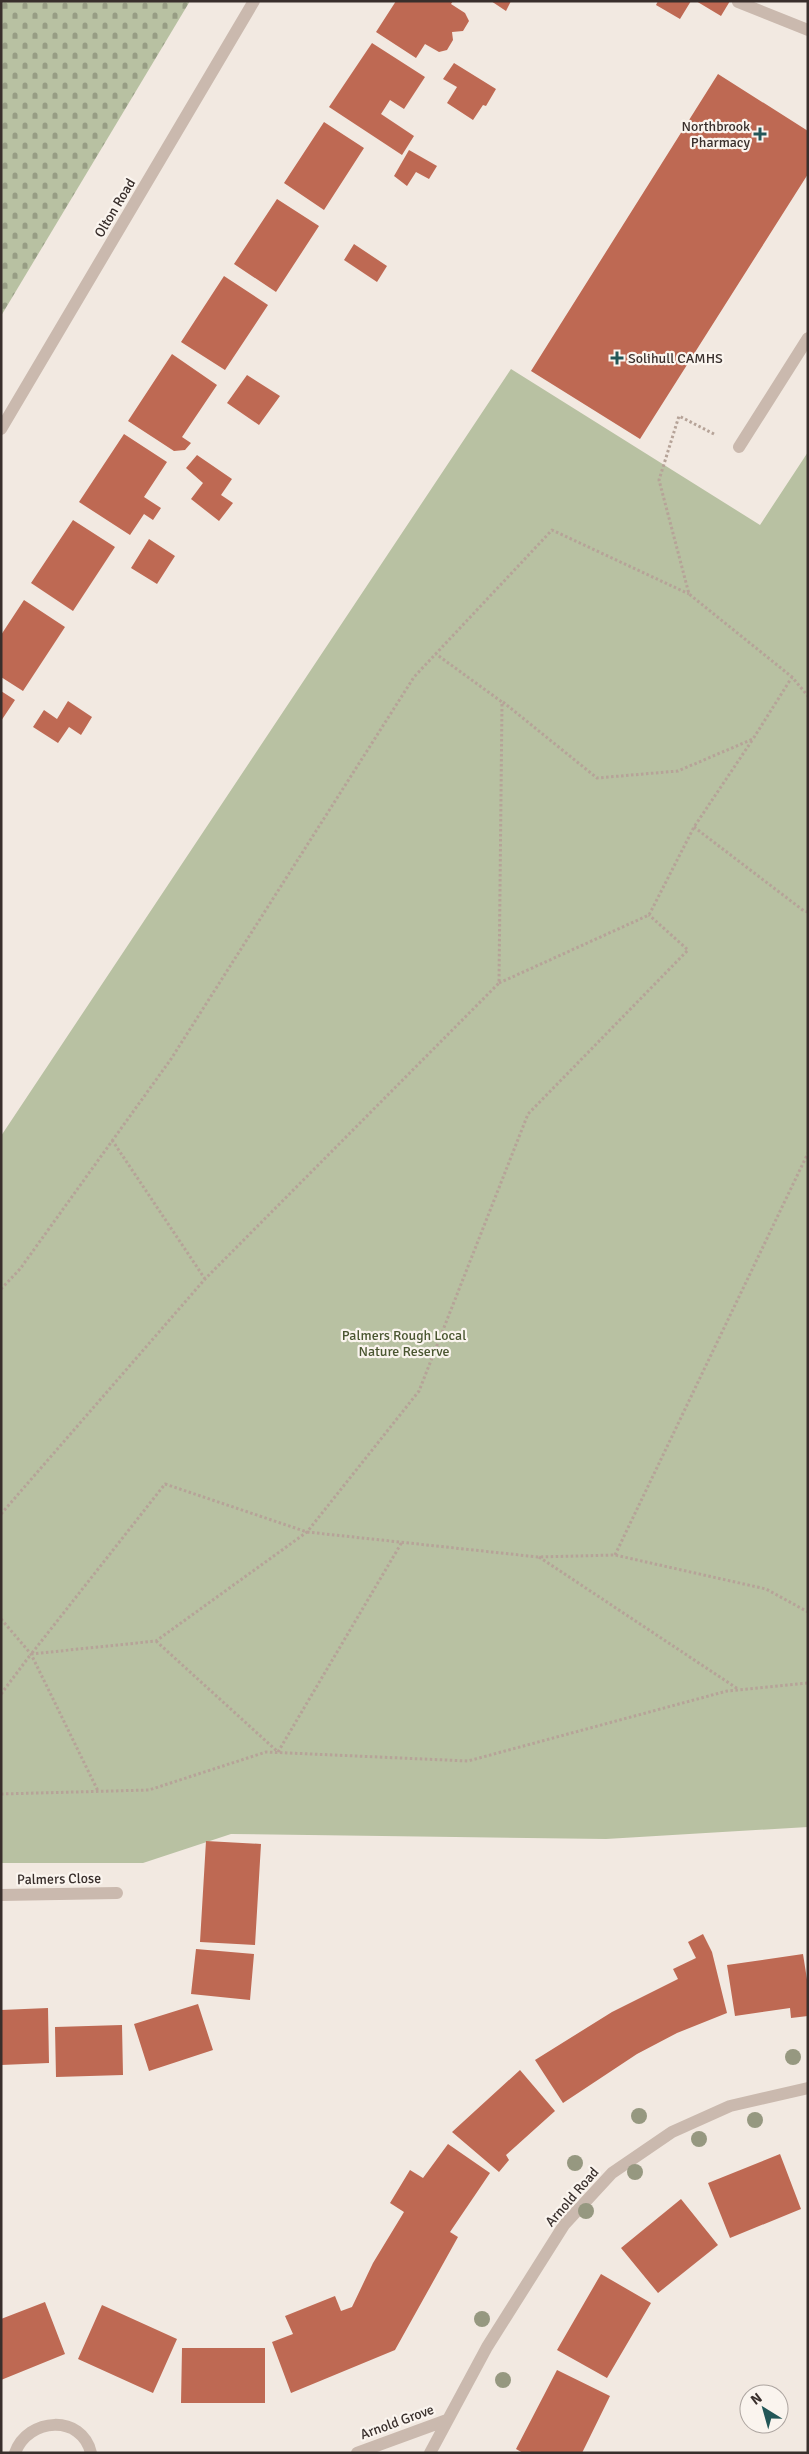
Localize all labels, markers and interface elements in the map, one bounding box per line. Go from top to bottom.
place label: Northbrook Pharmacy [681,118,750,151]
marker: Northbrook Pharmacy [754,128,766,140]
street label: Olton Road [91,175,139,241]
place label: Solihull CAMHS [628,350,723,367]
marker: Solihull CAMHS [610,351,624,365]
park label: Palmers Rough Local Nature Reserve [342,1327,466,1360]
street label: Palmers Close [17,1870,101,1888]
street label: Arnold Road [542,2164,602,2230]
north arrow [739,2384,789,2434]
text: N [747,2389,765,2409]
street label: Arnold Grove [358,2401,436,2443]

